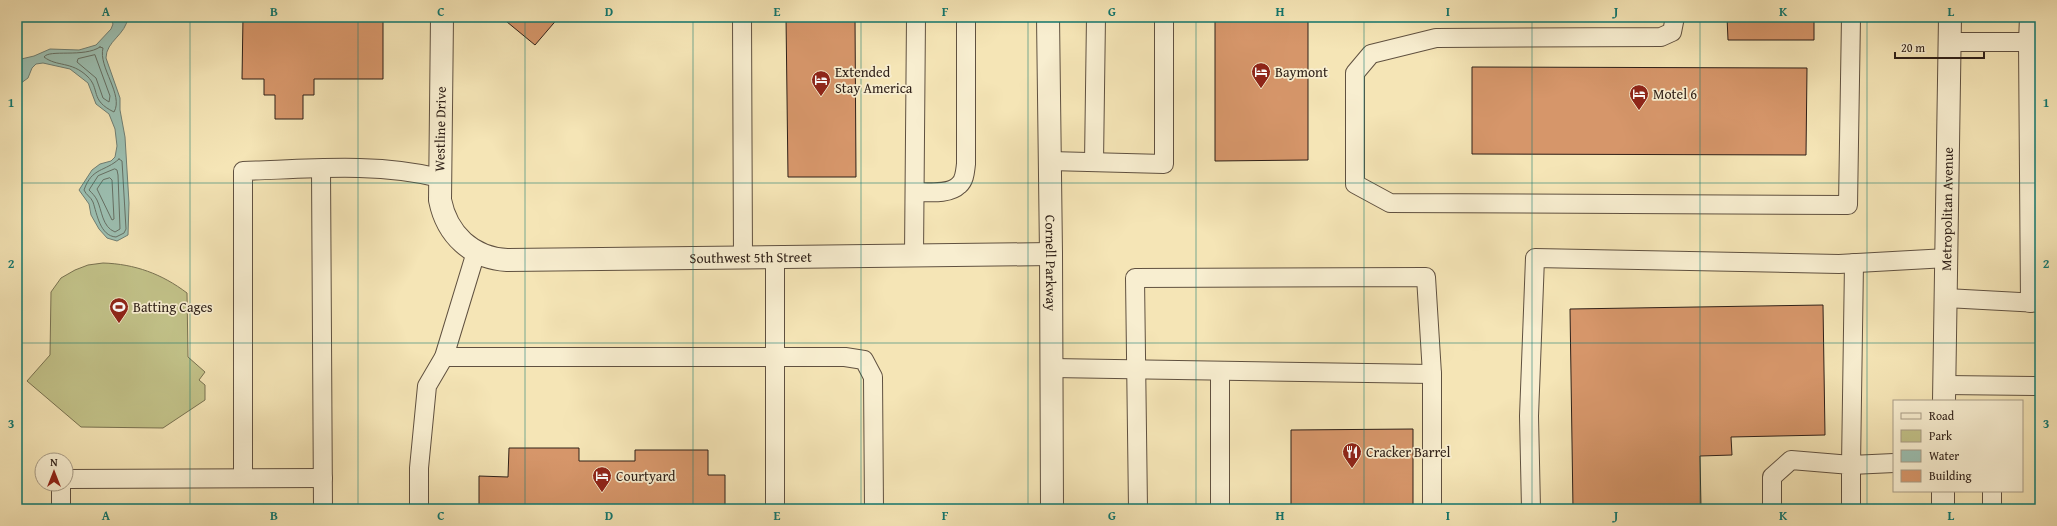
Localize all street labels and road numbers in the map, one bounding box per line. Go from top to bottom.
street label: Westline Drive [429,86,451,172]
street label: Metropolitan Avenue [1936,146,1958,271]
street label: Cornell Parkway [1041,215,1061,311]
street label: Southwest 5th Street [689,247,812,268]

